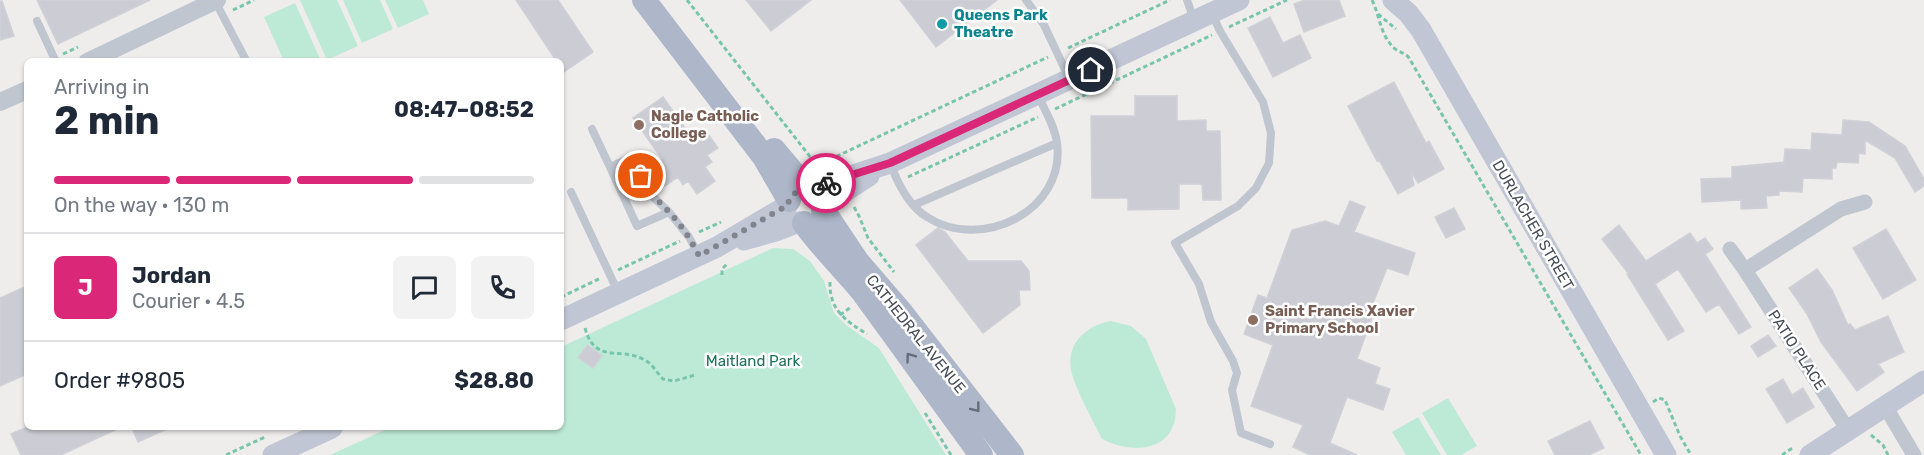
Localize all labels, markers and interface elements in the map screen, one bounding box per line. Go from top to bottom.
place label: Queens Park Theatre [954,6,1048,41]
marker: Queens Park Theatre [935,17,949,31]
pin [1065,44,1116,95]
icon: home [1074,53,1107,86]
text: Arriving in [54,75,149,99]
text: 08:47–08:52 [394,96,534,123]
text: 2 min [54,98,160,144]
place label: Nagle Catholic College [651,107,759,142]
marker: Nagle Catholic College [632,118,646,132]
pin [615,150,666,201]
courier [796,153,856,213]
street label: DURLACHER STREET [1488,157,1578,293]
icon: bag [624,159,657,192]
icon: bike [810,167,843,200]
text: On the way · 130 m [54,193,229,217]
button: chat [393,256,456,319]
button: phone [471,256,534,319]
text: Jordan [132,262,211,289]
street label: CATHEDRAL AVENUE [863,271,969,397]
text: J [78,274,93,301]
text: Courier · 4.5 [132,289,245,313]
place label: Saint Francis Xavier Primary School [1265,302,1415,337]
street label: PATIO PLACE [1765,307,1829,393]
marker: Saint Francis Xavier Primary School [1246,313,1260,327]
park label: Maitland Park [706,352,801,370]
one-way arrow [906,352,917,363]
text: Order #9805 [54,367,185,394]
text: $28.80 [454,367,534,394]
one-way arrow [968,402,979,413]

